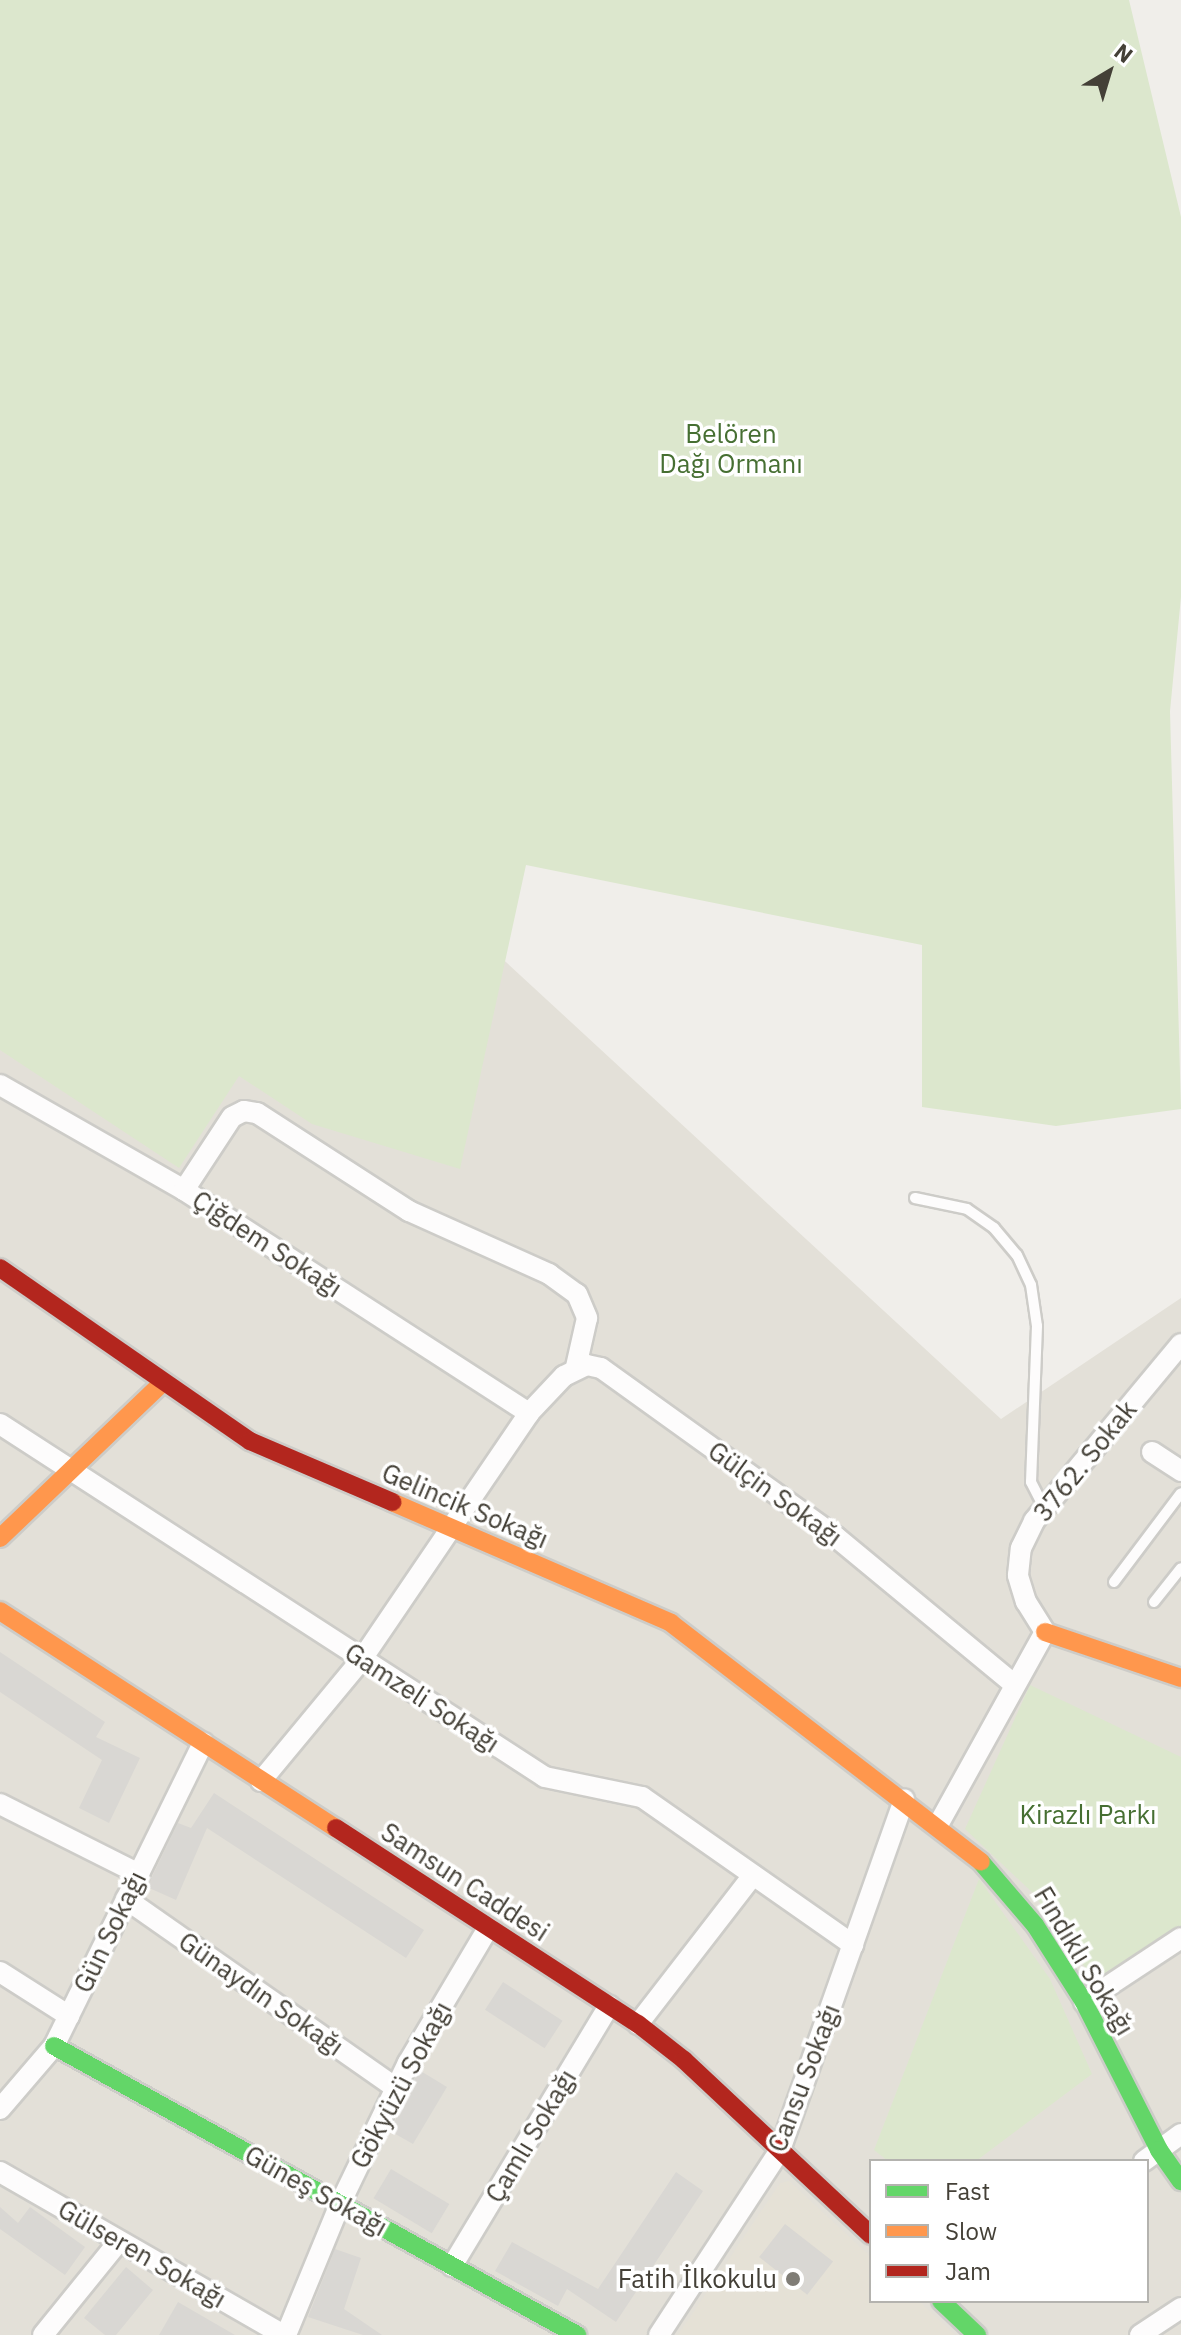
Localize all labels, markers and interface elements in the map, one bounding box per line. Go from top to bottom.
north arrow [1069,32,1149,112]
text: N [1109,36,1139,69]
park label: Belören Dağı Ormanı [659,418,803,480]
street label: Çiğdem Sokağı [186,1184,348,1304]
street label: 3762. Sokak [1027,1394,1143,1528]
street label: Gülçin Sokağı [702,1435,848,1553]
street label: Gelincik Sokağı [377,1457,553,1555]
street label: Gamzeli Sokağı [339,1636,505,1760]
park label: Kirazlı Parkı [1019,1799,1157,1831]
street label: Samsun Caddesi [375,1816,555,1948]
street label: Gün Sokağı [67,1866,153,1998]
street label: Fındıklı Sokağı [1027,1881,1141,2041]
street label: Günaydın Sokağı [173,1926,349,2062]
street label: Gökyüzü Sokağı [344,1996,458,2174]
street label: Cansu Sokağı [762,2000,846,2156]
street label: Çamlı Sokağı [479,2064,583,2208]
street label: Güneş Sokağı [239,2139,393,2243]
legend [869,2159,1149,2303]
text: Fast [945,2175,990,2207]
street label: Gülseren Sokağı [52,2193,232,2315]
text: Slow [945,2215,997,2247]
text: Jam [945,2255,991,2287]
place label: Fatih İlkokulu [618,2263,777,2295]
marker: Fatih İlkokulu [784,2270,802,2288]

